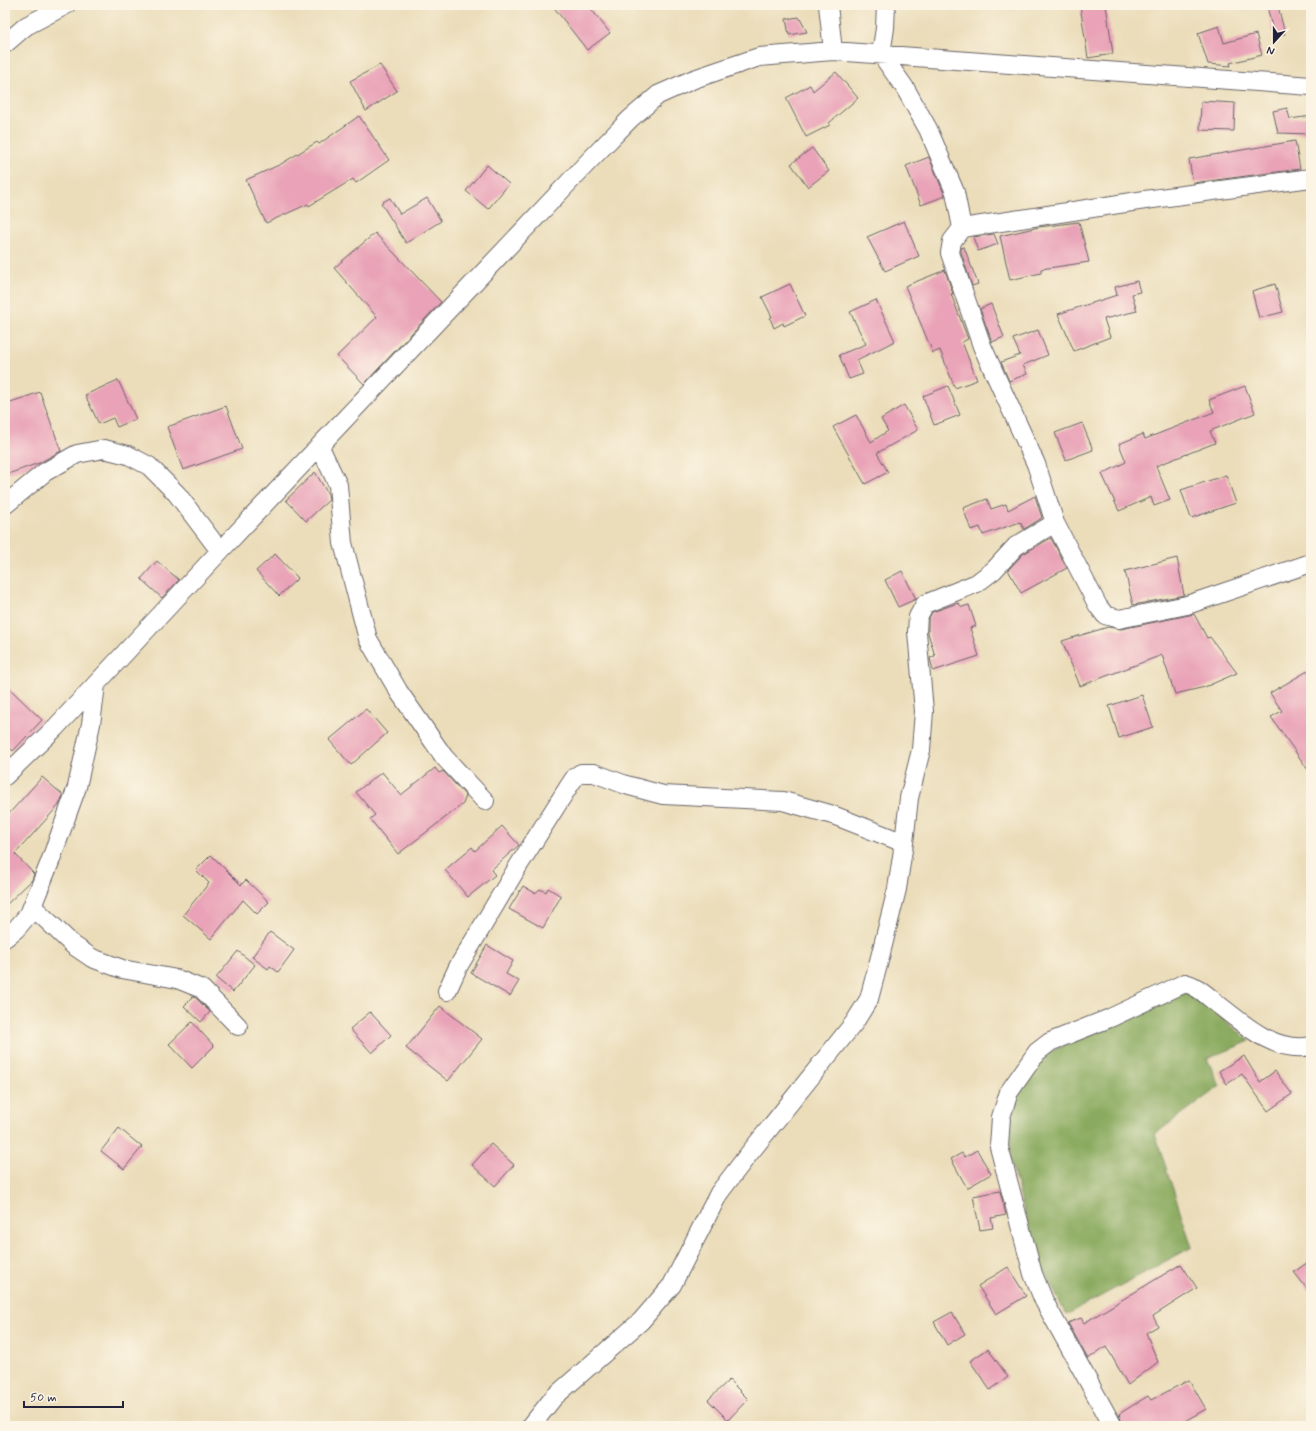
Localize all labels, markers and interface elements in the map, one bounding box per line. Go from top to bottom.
north arrow [1254,22,1294,62]
text: N [1265,43,1277,58]
scale bar [24,1383,123,1409]
text: 50 m [30,1390,57,1406]

